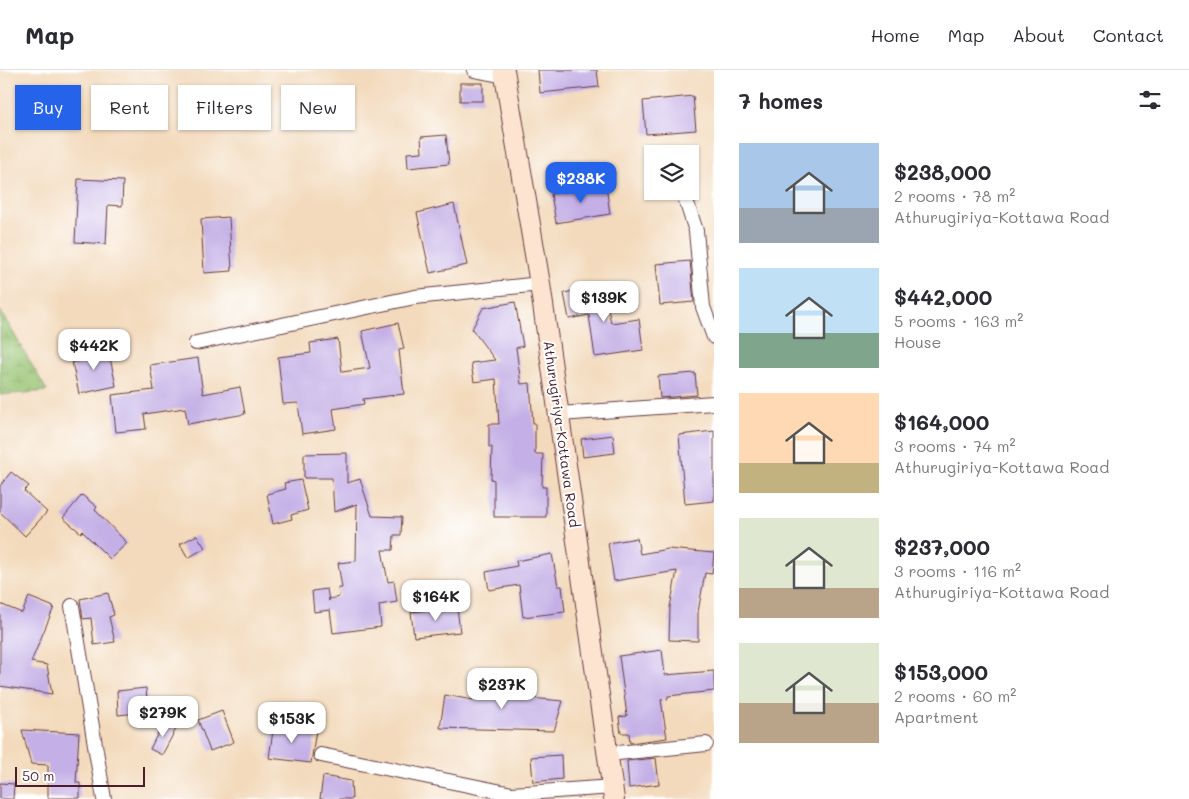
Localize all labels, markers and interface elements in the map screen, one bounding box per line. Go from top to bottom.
text: Map [25,19,74,50]
text: Home [871,23,920,47]
text: Map [948,23,984,47]
text: About [1012,23,1065,47]
text: Contact [1093,23,1164,47]
chip: Buy [15,85,81,130]
chip: Rent [91,85,168,130]
chip: Filters [178,85,271,130]
chip: New [281,85,355,130]
icon: filters [1136,86,1164,114]
text: 7 homes [739,87,823,114]
map controls [644,145,699,200]
button: layers [644,145,699,200]
text: $238,000 [894,158,991,185]
pin: $238K [546,162,616,204]
icon: home [779,163,839,223]
text: $238K [557,167,605,188]
text: 2 rooms · 78 m² [894,185,1015,206]
text: Athurugiriya-Kottawa Road [894,206,1109,227]
pin: $139K [569,280,639,323]
text: $442,000 [894,283,992,310]
text: $139K [581,286,627,307]
icon: home [779,288,839,348]
text: 5 rooms · 163 m² [894,310,1023,331]
pin: $442K [59,328,129,371]
text: House [894,331,941,352]
text: $442K [69,334,119,355]
street label: Athurugiriya-Kottawa Road [539,339,585,529]
text: $164,000 [894,408,989,435]
icon: home [779,413,839,473]
text: 3 rooms · 74 m² [894,435,1015,456]
text: Athurugiriya-Kottawa Road [894,456,1109,477]
text: $237,000 [894,533,990,560]
icon: home [779,538,839,598]
text: 3 rooms · 116 m² [894,560,1021,581]
pin: $164K [401,580,471,622]
text: Athurugiriya-Kottawa Road [894,581,1109,602]
text: $164K [412,585,460,606]
text: $153,000 [894,658,988,685]
icon: home [779,663,839,723]
pin: $237K [467,668,537,710]
text: $237K [478,673,526,694]
text: 2 rooms · 60 m² [894,685,1016,706]
pin: $279K [128,696,198,738]
text: $279K [139,701,187,722]
pin: $153K [257,702,327,744]
text: Apartment [894,706,979,727]
text: $153K [269,707,315,728]
scale bar [15,764,145,787]
text: 50 m [22,766,54,785]

